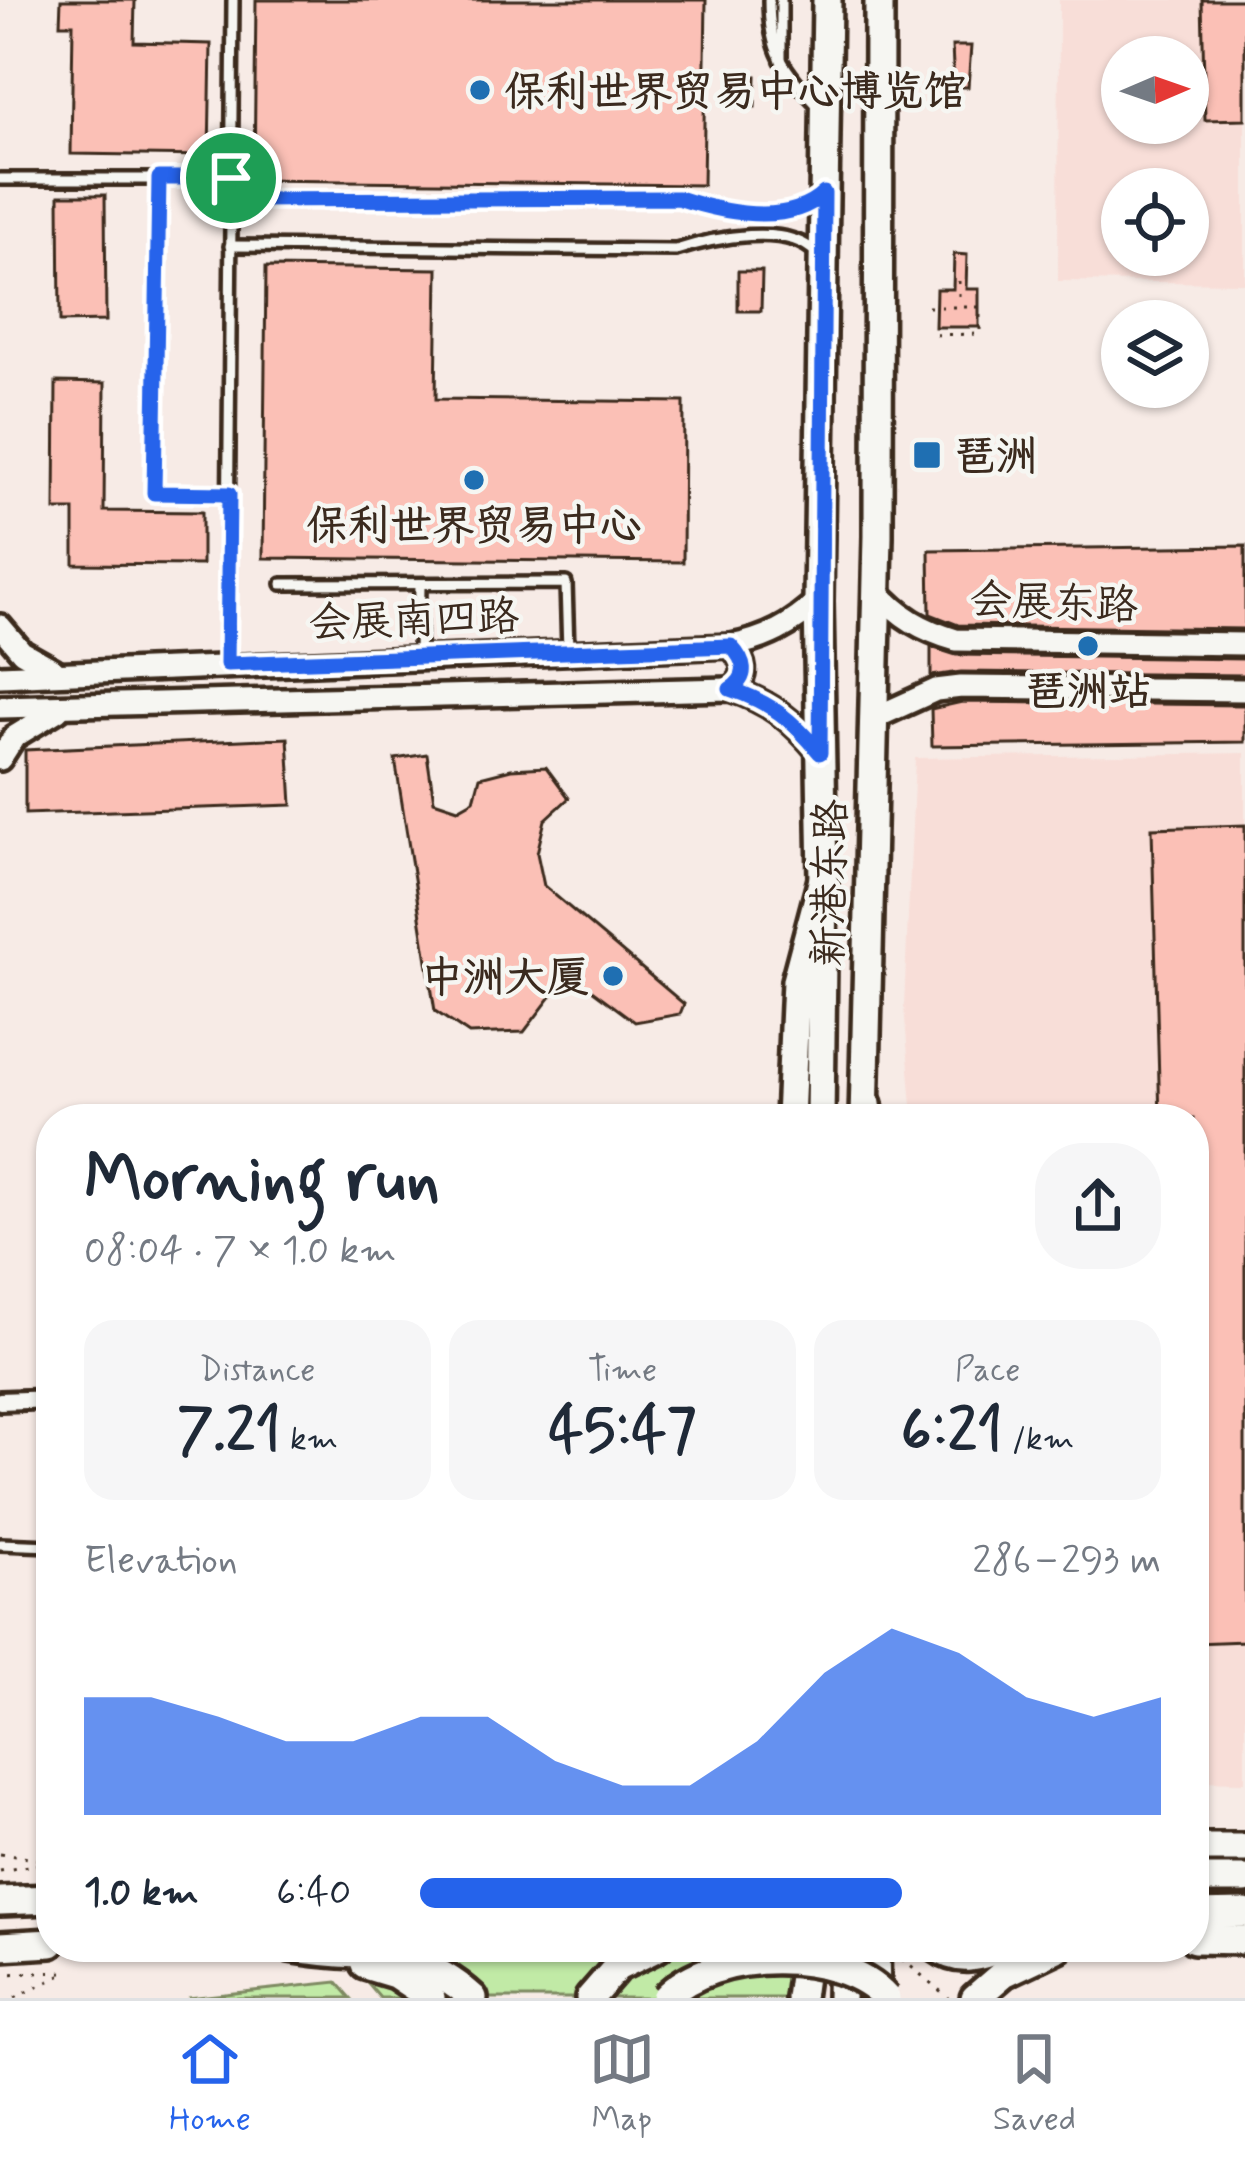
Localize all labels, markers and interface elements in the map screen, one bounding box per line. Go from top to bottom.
north arrow [1101,36,1209,144]
map controls [1101,36,1209,408]
place label: 保利世界贸易中心博览馆 [504,66,966,121]
marker: 保利世界贸易中心博览馆 [467,77,493,103]
pin [180,127,282,229]
icon: arrive [198,145,264,211]
button: locate [1101,168,1209,276]
button: layers [1101,300,1209,408]
place label: 琶洲 [954,431,1038,486]
marker: 琶洲 [911,439,943,471]
marker: 保利世界贸易中心 [461,467,487,493]
place label: 保利世界贸易中心 [306,500,642,555]
street label: 会展东路 [969,574,1139,635]
street label: 会展南四路 [308,590,520,653]
marker: 琶洲站 [1075,633,1101,659]
place label: 琶洲站 [1025,666,1151,721]
street label: 新港东路 [803,799,860,968]
place label: 中洲大厦 [421,952,589,1007]
marker: 中洲大厦 [600,963,626,989]
text: Morning run [84,1138,440,1224]
button: share [1035,1143,1161,1269]
text: 08:04 · 7 × 1.0 km [84,1226,396,1277]
text: Distance [200,1349,316,1393]
text: Time [588,1349,657,1393]
text: Pace [955,1349,1020,1393]
text: 7.21 [177,1393,281,1472]
text: 45:47 [548,1393,697,1472]
text: 6:21 [901,1393,1003,1472]
text: km [281,1418,338,1462]
text: /km [1003,1418,1074,1462]
text: Elevation [84,1536,238,1587]
text: 286–293 m [972,1536,1161,1587]
text: 1.0 km [84,1868,199,1919]
text: 6:40 [276,1868,351,1919]
tab: Home [169,2026,251,2142]
tab: Map [589,2026,655,2142]
tab: Saved [993,2026,1076,2142]

